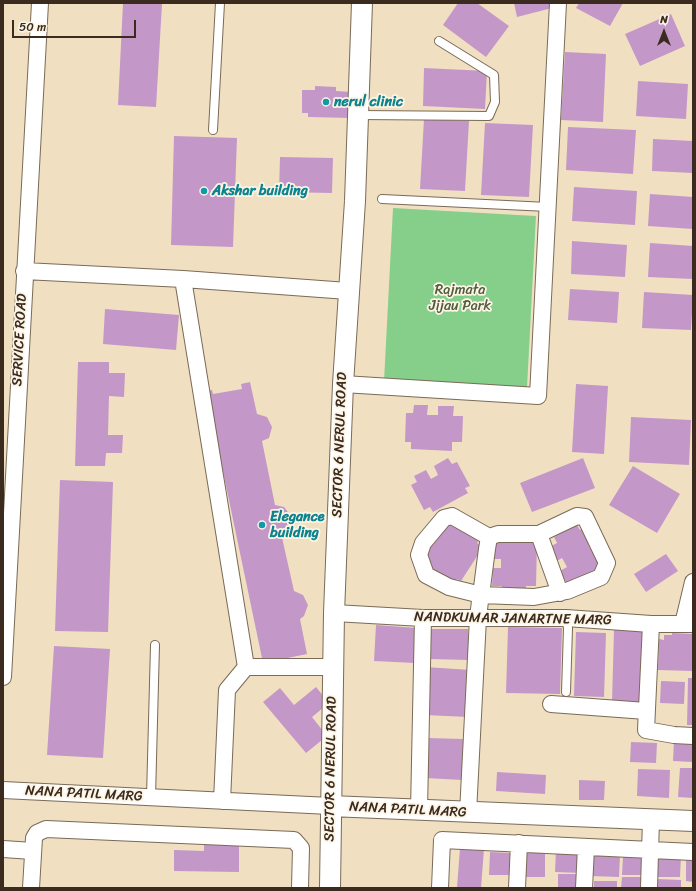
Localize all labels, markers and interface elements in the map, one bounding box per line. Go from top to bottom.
text: N [660,10,668,29]
scale bar [14,12,138,38]
north arrow [644,12,684,52]
text: 50 m [19,16,46,38]
place label: nerul clinic [334,94,403,110]
marker: nerul clinic [321,97,331,107]
place label: Akshar building [212,183,308,199]
marker: Akshar building [199,186,209,196]
park label: Rajmata Jijau Park [429,282,491,314]
street label: SERVICE ROAD [9,293,31,387]
street label: SECTOR 6 NERUL ROAD [329,372,351,518]
place label: Elegance building [270,509,324,542]
marker: Elegance building [257,520,267,530]
street label: NANDKUMAR JANARTNE MARG [414,609,612,629]
street label: SECTOR 6 NERUL ROAD [321,696,341,842]
street label: NANA PATIL MARG [25,783,143,805]
street label: NANA PATIL MARG [349,799,467,821]

